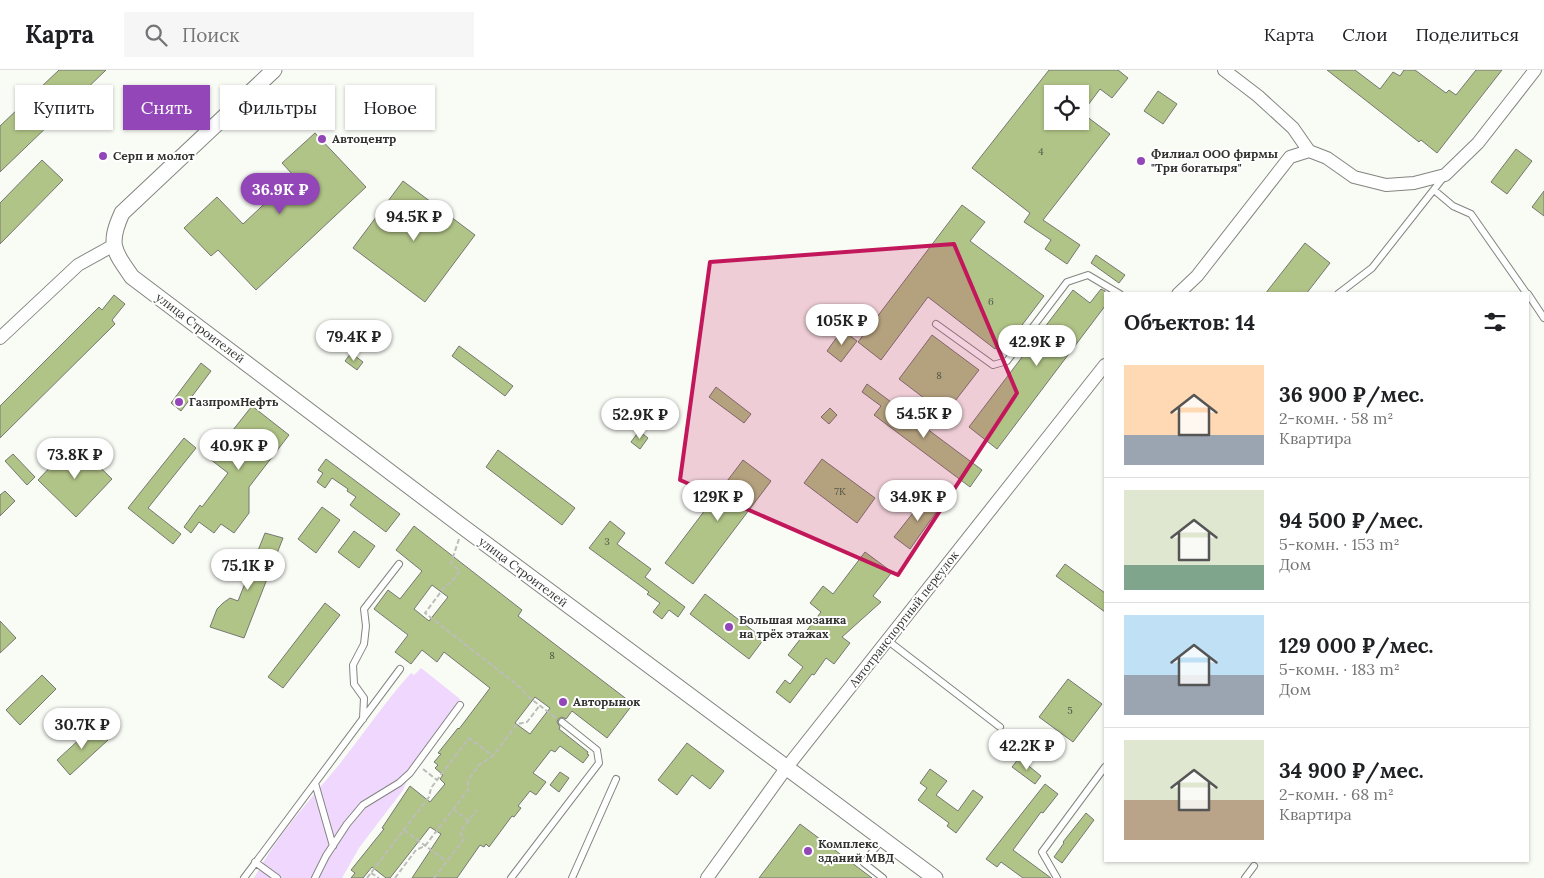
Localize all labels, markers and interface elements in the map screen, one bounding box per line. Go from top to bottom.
search box [124,12,474,57]
text: Карта [25,19,94,50]
icon: search [142,21,170,49]
text: Поиск [182,23,240,47]
text: Карта [1264,23,1314,46]
text: Слои [1342,23,1387,46]
text: Поделиться [1415,23,1519,46]
chip: Купить [15,85,113,130]
chip: Снять [123,85,210,130]
chip: Фильтры [220,85,335,130]
chip: Новое [345,85,435,130]
map controls [1044,85,1089,130]
button: locate [1044,85,1089,130]
place label: Автоцентр [332,131,396,146]
marker: Автоцентр [316,133,328,145]
house number: 4 [1038,145,1044,158]
place label: Филиал ООО фирмы "Три богатыря" [1151,146,1278,175]
place label: Серп и молот [113,148,195,163]
marker: Серп и молот [97,150,109,162]
marker: Филиал ООО фирмы "Три богатыря" [1135,155,1147,167]
pin: 36.9K ₽ [234,172,326,215]
text: 36.9K ₽ [252,179,308,199]
pin: 94.5K ₽ [368,200,460,242]
text: 94.5K ₽ [386,206,442,226]
street label: улица Строителей [153,289,248,366]
house number: 6 [988,295,994,308]
pin: 105K ₽ [801,304,883,346]
icon: filters [1481,308,1509,336]
text: Объектов: 14 [1124,309,1255,336]
text: 105K ₽ [817,310,867,330]
pin: 79.4K ₽ [308,320,400,362]
pin: 42.9K ₽ [991,324,1083,367]
text: 79.4K ₽ [327,326,381,346]
text: 42.9K ₽ [1009,331,1065,351]
house number: 8 [936,369,942,382]
text: 36 900 ₽/мес. [1279,381,1424,408]
icon: home [1164,385,1224,445]
place label: ГазпромНефть [189,394,279,409]
marker: ГазпромНефть [173,396,185,408]
pin: 54.5K ₽ [878,396,970,439]
pin: 52.9K ₽ [594,398,686,440]
text: 54.5K ₽ [896,403,952,423]
text: 52.9K ₽ [612,404,668,424]
text: 2-комн. · 58 m² [1279,408,1393,428]
pin: 40.9K ₽ [193,428,285,471]
text: Квартира [1279,428,1352,448]
text: 40.9K ₽ [210,435,268,455]
pin: 73.8K ₽ [29,438,121,480]
text: 73.8K ₽ [48,444,102,464]
pin: 129K ₽ [677,480,759,522]
pin: 34.9K ₽ [872,480,964,522]
house number: 7К [834,485,846,498]
text: 129K ₽ [693,486,743,506]
text: 34.9K ₽ [890,486,946,506]
text: 94 500 ₽/мес. [1279,507,1423,534]
icon: home [1164,510,1224,570]
street label: улица Строителей [476,533,571,610]
text: 5-комн. · 153 m² [1279,534,1400,554]
house number: 3 [604,535,610,548]
street label: Автотранспортный переулок [845,547,962,691]
pin: 75.1K ₽ [202,548,294,591]
text: Дом [1279,554,1311,574]
text: 75.1K ₽ [222,555,274,575]
place label: Большая мозаика на трёх этажах [739,612,847,641]
marker: Большая мозаика на трёх этажах [723,621,735,633]
text: 129 000 ₽/мес. [1279,632,1433,659]
icon: home [1164,635,1224,695]
house number: 8 [549,649,555,662]
text: 5-комн. · 183 m² [1279,659,1400,679]
text: Дом [1279,679,1311,699]
place label: Авторынок [573,694,640,709]
marker: Авторынок [557,696,569,708]
house number: 5 [1067,704,1073,717]
pin: 30.7K ₽ [36,708,128,750]
text: 30.7K ₽ [54,714,110,734]
pin: 42.2K ₽ [981,728,1073,771]
text: 42.2K ₽ [999,735,1055,755]
text: 34 900 ₽/мес. [1279,757,1424,784]
icon: home [1164,760,1224,820]
text: 2-комн. · 68 m² [1279,784,1394,804]
text: Квартира [1279,804,1352,824]
place label: Комплекс зданий МВД [818,836,894,865]
marker: Комплекс зданий МВД [802,845,814,857]

